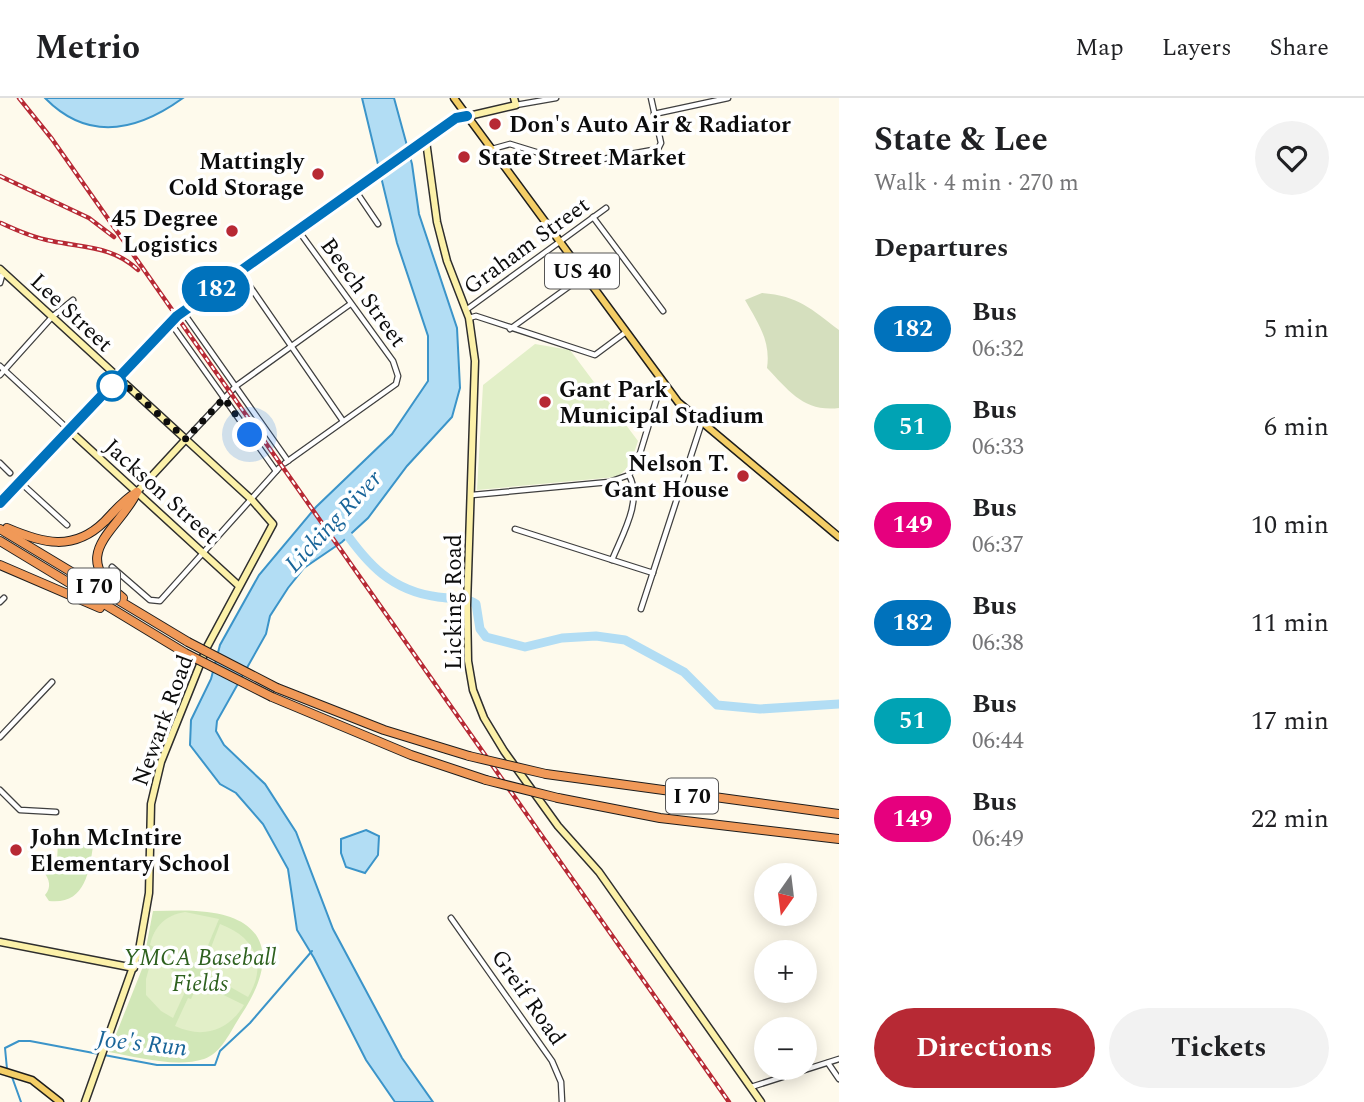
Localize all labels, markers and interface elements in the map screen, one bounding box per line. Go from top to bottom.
text: Metrio [35,23,140,73]
text: Map [1075,30,1124,66]
text: Layers [1162,30,1232,66]
text: Share [1270,30,1329,66]
place label: Don's Auto Air & Radiator [509,108,791,143]
text: State & Lee [874,115,1048,165]
marker: Don's Auto Air & Radiator [487,116,503,132]
button: heart [1255,121,1329,195]
place label: State Street Market [478,141,686,176]
place label: Mattingly Cold Storage [168,145,305,206]
marker: State Street Market [456,149,472,165]
marker: Mattingly Cold Storage [310,166,326,182]
text: Walk · 4 min · 270 m [874,166,1079,201]
street label: Graham Street [457,188,597,304]
place label: 45 Degree Logistics [111,202,218,263]
marker: 45 Degree Logistics [224,223,240,239]
text: Departures [874,228,1008,268]
street label: Beech Street [311,231,415,355]
road number: US 40 [545,254,619,288]
street label: Lee Street [21,265,121,361]
line badge: 182 [176,266,256,312]
text: 182 [196,271,236,307]
text: Bus [972,292,1017,332]
text: 5 min [1264,309,1329,349]
text: 182 [892,311,933,347]
text: 06:32 [972,332,1024,367]
unlabelled marker [97,371,127,401]
place label: Gant Park Municipal Stadium [559,373,764,434]
text: Bus [972,390,1017,430]
marker: Gant Park Municipal Stadium [537,394,553,410]
text: 6 min [1264,407,1329,447]
text: 51 [899,409,926,445]
your location [232,417,267,452]
text: 06:33 [972,430,1024,465]
street label: Jackson Street [95,431,226,554]
place label: Nelson T. Gant House [604,447,729,508]
water label: Licking River [277,462,391,581]
marker: Nelson T. Gant House [735,468,751,484]
text: Bus [972,488,1017,528]
text: 10 min [1251,505,1329,545]
text: 149 [892,507,933,543]
text: 06:37 [972,528,1024,563]
street label: Licking Road [437,534,472,670]
road number: I 70 [68,568,120,603]
text: Bus [972,586,1017,626]
text: 11 min [1251,603,1329,643]
text: 182 [892,605,933,641]
text: 06:38 [972,626,1024,661]
street label: Newark Road [123,650,203,791]
text: Bus [972,684,1017,724]
text: 17 min [1251,701,1329,741]
text: 51 [899,703,926,739]
text: 06:44 [972,724,1024,759]
road number: I 70 [666,778,718,814]
text: Bus [972,782,1017,822]
text: 22 min [1251,799,1329,839]
text: 149 [892,801,933,837]
place label: John McIntire Elementary School [30,821,230,882]
text: 06:49 [972,822,1024,857]
marker: John McIntire Elementary School [8,842,24,858]
north arrow [754,863,817,926]
map controls [754,863,817,1080]
button: + [754,940,817,1003]
park label: YMCA Baseball Fields [124,941,277,1002]
street label: Greif Road [482,943,574,1053]
button: Directions [874,1008,1095,1088]
button: Tickets [1109,1008,1329,1088]
button: − [754,1017,817,1080]
water label: Joe's Run [93,1021,189,1067]

